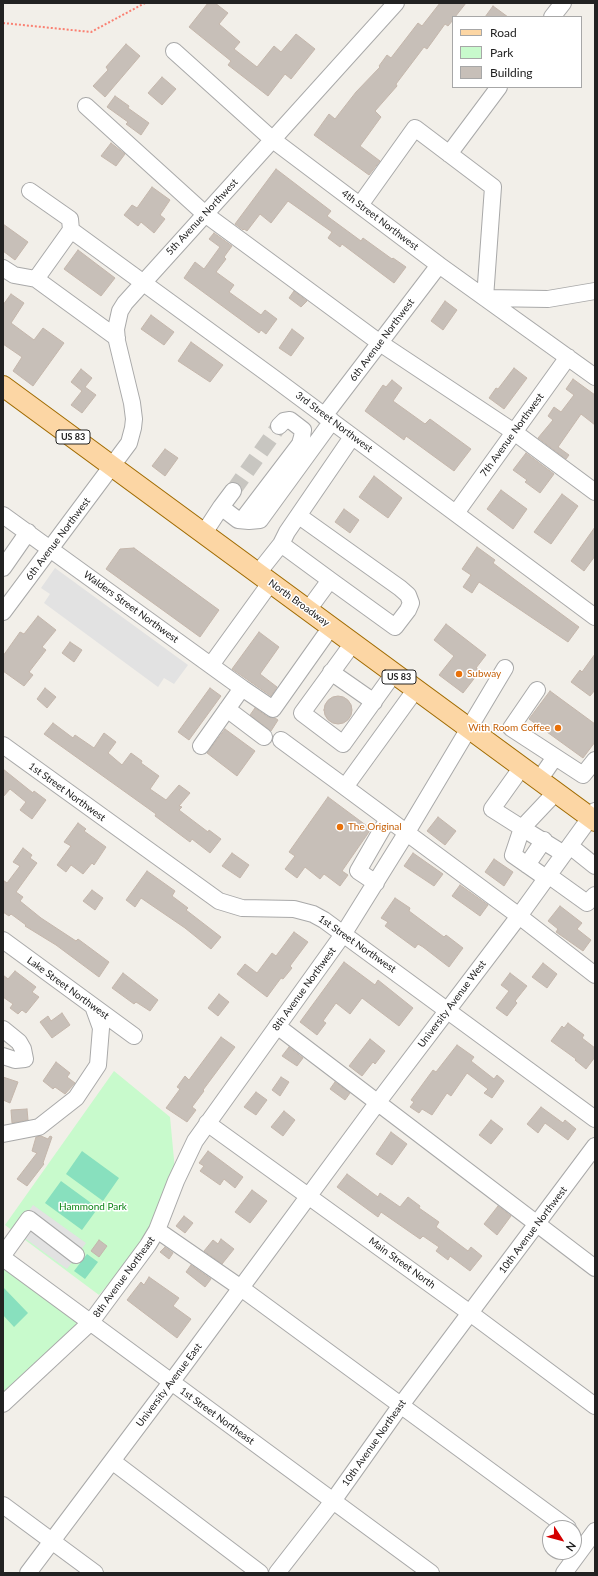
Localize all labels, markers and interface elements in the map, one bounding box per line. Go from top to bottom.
legend [452,16,582,88]
text: Road [490,25,517,40]
text: Park [490,45,513,60]
text: Building [490,65,533,80]
street label: 5th Avenue Northwest [163,176,241,258]
street label: 4th Street Northwest [339,187,421,253]
street label: 6th Avenue Northwest [347,296,417,384]
street label: 3rd Street Northwest [293,389,375,455]
street label: 7th Avenue Northwest [478,391,546,479]
road number: US 83 [56,430,90,444]
street label: 6th Avenue Northwest [23,495,93,583]
street label: Walders Street Northwest [81,569,181,645]
street label: North Broadway [266,577,332,629]
place label: Subway [467,668,501,680]
marker: Subway [454,669,464,679]
road number: US 83 [382,670,416,684]
place label: With Room Coffee [468,722,550,734]
marker: With Room Coffee [553,723,563,733]
street label: 1st Street Northwest [26,760,108,824]
place label: The Original [348,821,402,833]
marker: The Original [335,822,345,832]
street label: 1st Street Northwest [316,913,398,975]
street label: 8th Avenue Northwest [270,945,338,1033]
street label: Lake Street Northwest [25,954,111,1022]
street label: University Avenue West [415,958,489,1050]
street label: 10th Avenue Northwest [496,1184,570,1276]
park label: Hammond Park [59,1201,127,1213]
street label: 8th Avenue Northeast [91,1234,157,1320]
street label: Main Street North [366,1235,438,1291]
street label: University Avenue East [134,1341,204,1429]
street label: 1st Street Northeast [177,1385,257,1447]
street label: 10th Avenue Northeast [340,1397,408,1489]
north arrow [542,1520,582,1560]
text: N [564,1540,579,1554]

